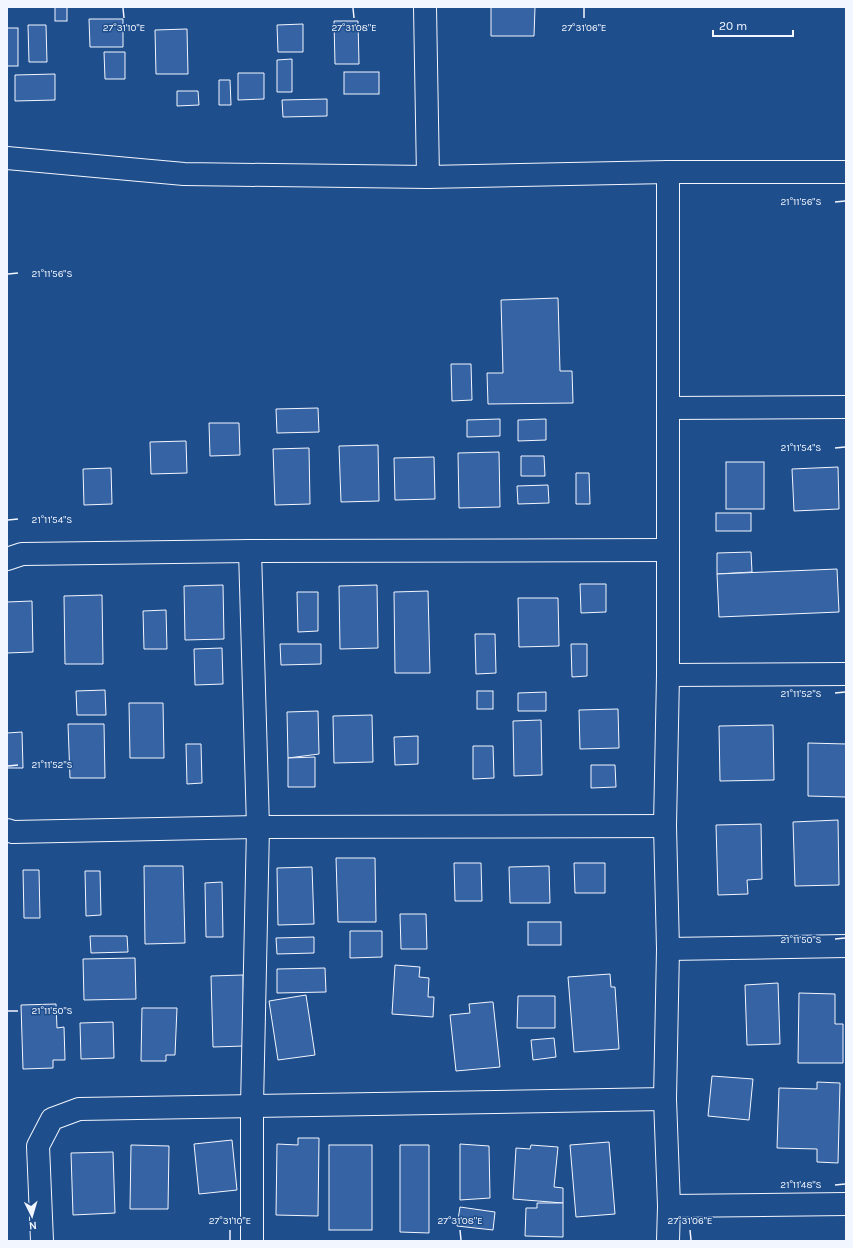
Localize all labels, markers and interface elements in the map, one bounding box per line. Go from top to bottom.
scale bar [713,12,793,38]
text: 20 m [719,19,747,33]
text: 27°31'10"E [103,22,145,34]
text: 27°31'08"E [331,22,377,34]
text: 27°31'06"E [562,22,606,34]
text: 21°11'56"S [781,196,821,208]
text: 21°11'56"S [32,268,72,280]
text: 21°11'54"S [781,442,821,454]
text: 21°11'54"S [32,514,72,526]
text: 21°11'52"S [780,688,822,700]
text: 21°11'52"S [31,759,73,771]
text: 21°11'50"S [780,934,822,946]
text: 21°11'50"S [31,1005,73,1017]
text: 21°11'48"S [780,1179,822,1191]
north arrow [12,1196,52,1236]
text: 27°31'10"E [209,1215,251,1227]
text: 27°31'08"E [437,1215,483,1227]
text: 27°31'06"E [668,1215,712,1227]
text: N [28,1219,37,1232]

